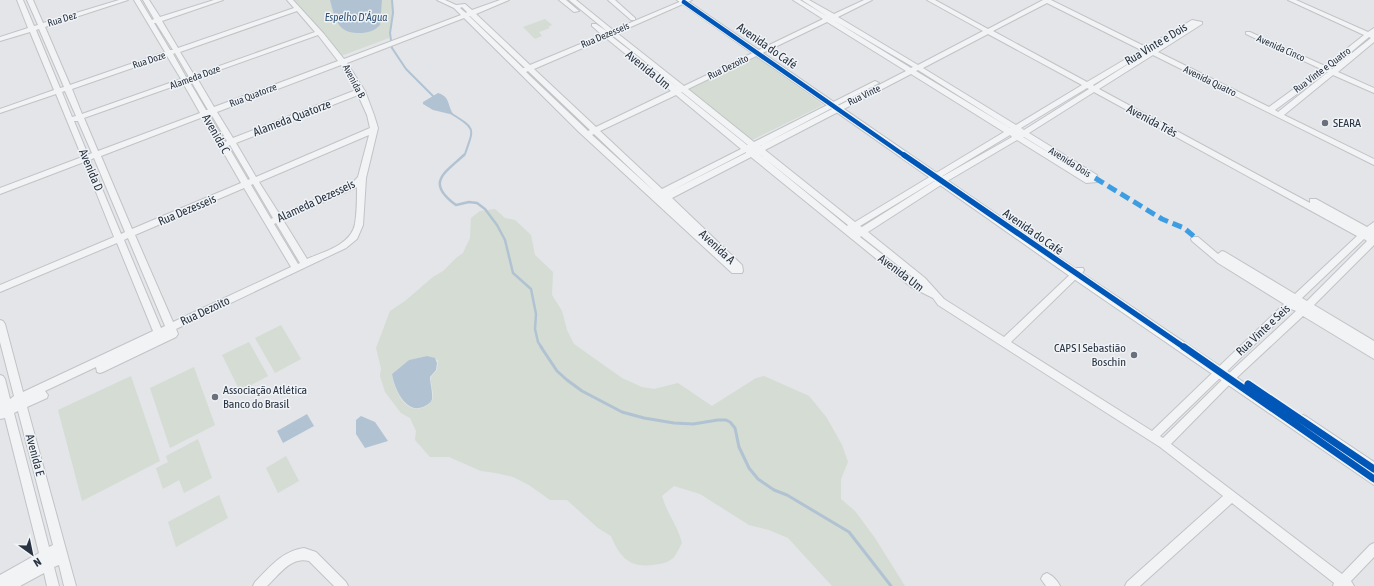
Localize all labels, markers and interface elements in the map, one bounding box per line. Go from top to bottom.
street label: Rua Dez [46,9,78,29]
water label: Espelho D'Água [325,11,387,23]
street label: Rua Dezesseis [579,20,631,50]
street label: Avenida do Café [734,20,800,72]
street label: Rua Vinte e Dois [1122,20,1190,68]
street label: Avenida Cinco [1255,33,1307,64]
street label: Rua Vinte e Quatro [1291,45,1353,95]
street label: Avenida Um [623,48,673,92]
street label: Rua Doze [131,49,167,71]
street label: Rua Dezoito [706,52,750,82]
street label: Avenida B [341,62,367,100]
street label: Alameda Doze [168,63,222,91]
street label: Avenida Quatro [1182,64,1238,99]
street label: Rua Quatorze [228,81,279,109]
street label: Rua Vinte [846,82,883,108]
street label: Alameda Quatorze [251,97,333,139]
street label: Avenida Três [1124,102,1180,140]
street label: Avenida C [199,112,233,157]
place label: SEARA [1333,116,1361,130]
marker: SEARA [1320,118,1330,128]
street label: Avenida Dois [1047,145,1093,179]
street label: Avenida D [76,147,106,193]
street label: Alameda Dezesseis [275,177,357,225]
street label: Rua Dezesseis [156,191,218,229]
street label: Avenida do Café [1000,206,1066,258]
street label: Avenida A [696,227,738,267]
street label: Avenida Um [875,251,927,295]
street label: Rua Dezoito [178,293,232,328]
street label: Rua Vinte e Seis [1233,302,1293,358]
place label: CAPS I Sebastião Boschin [1054,341,1126,369]
marker: CAPS I Sebastião Boschin [1129,350,1139,360]
place label: Associação Atlética Banco do Brasil [223,383,307,411]
marker: Associação Atlética Banco do Brasil [210,392,220,402]
street label: Avenida E [23,433,47,477]
north arrow [12,534,52,574]
text: N [31,556,43,569]

